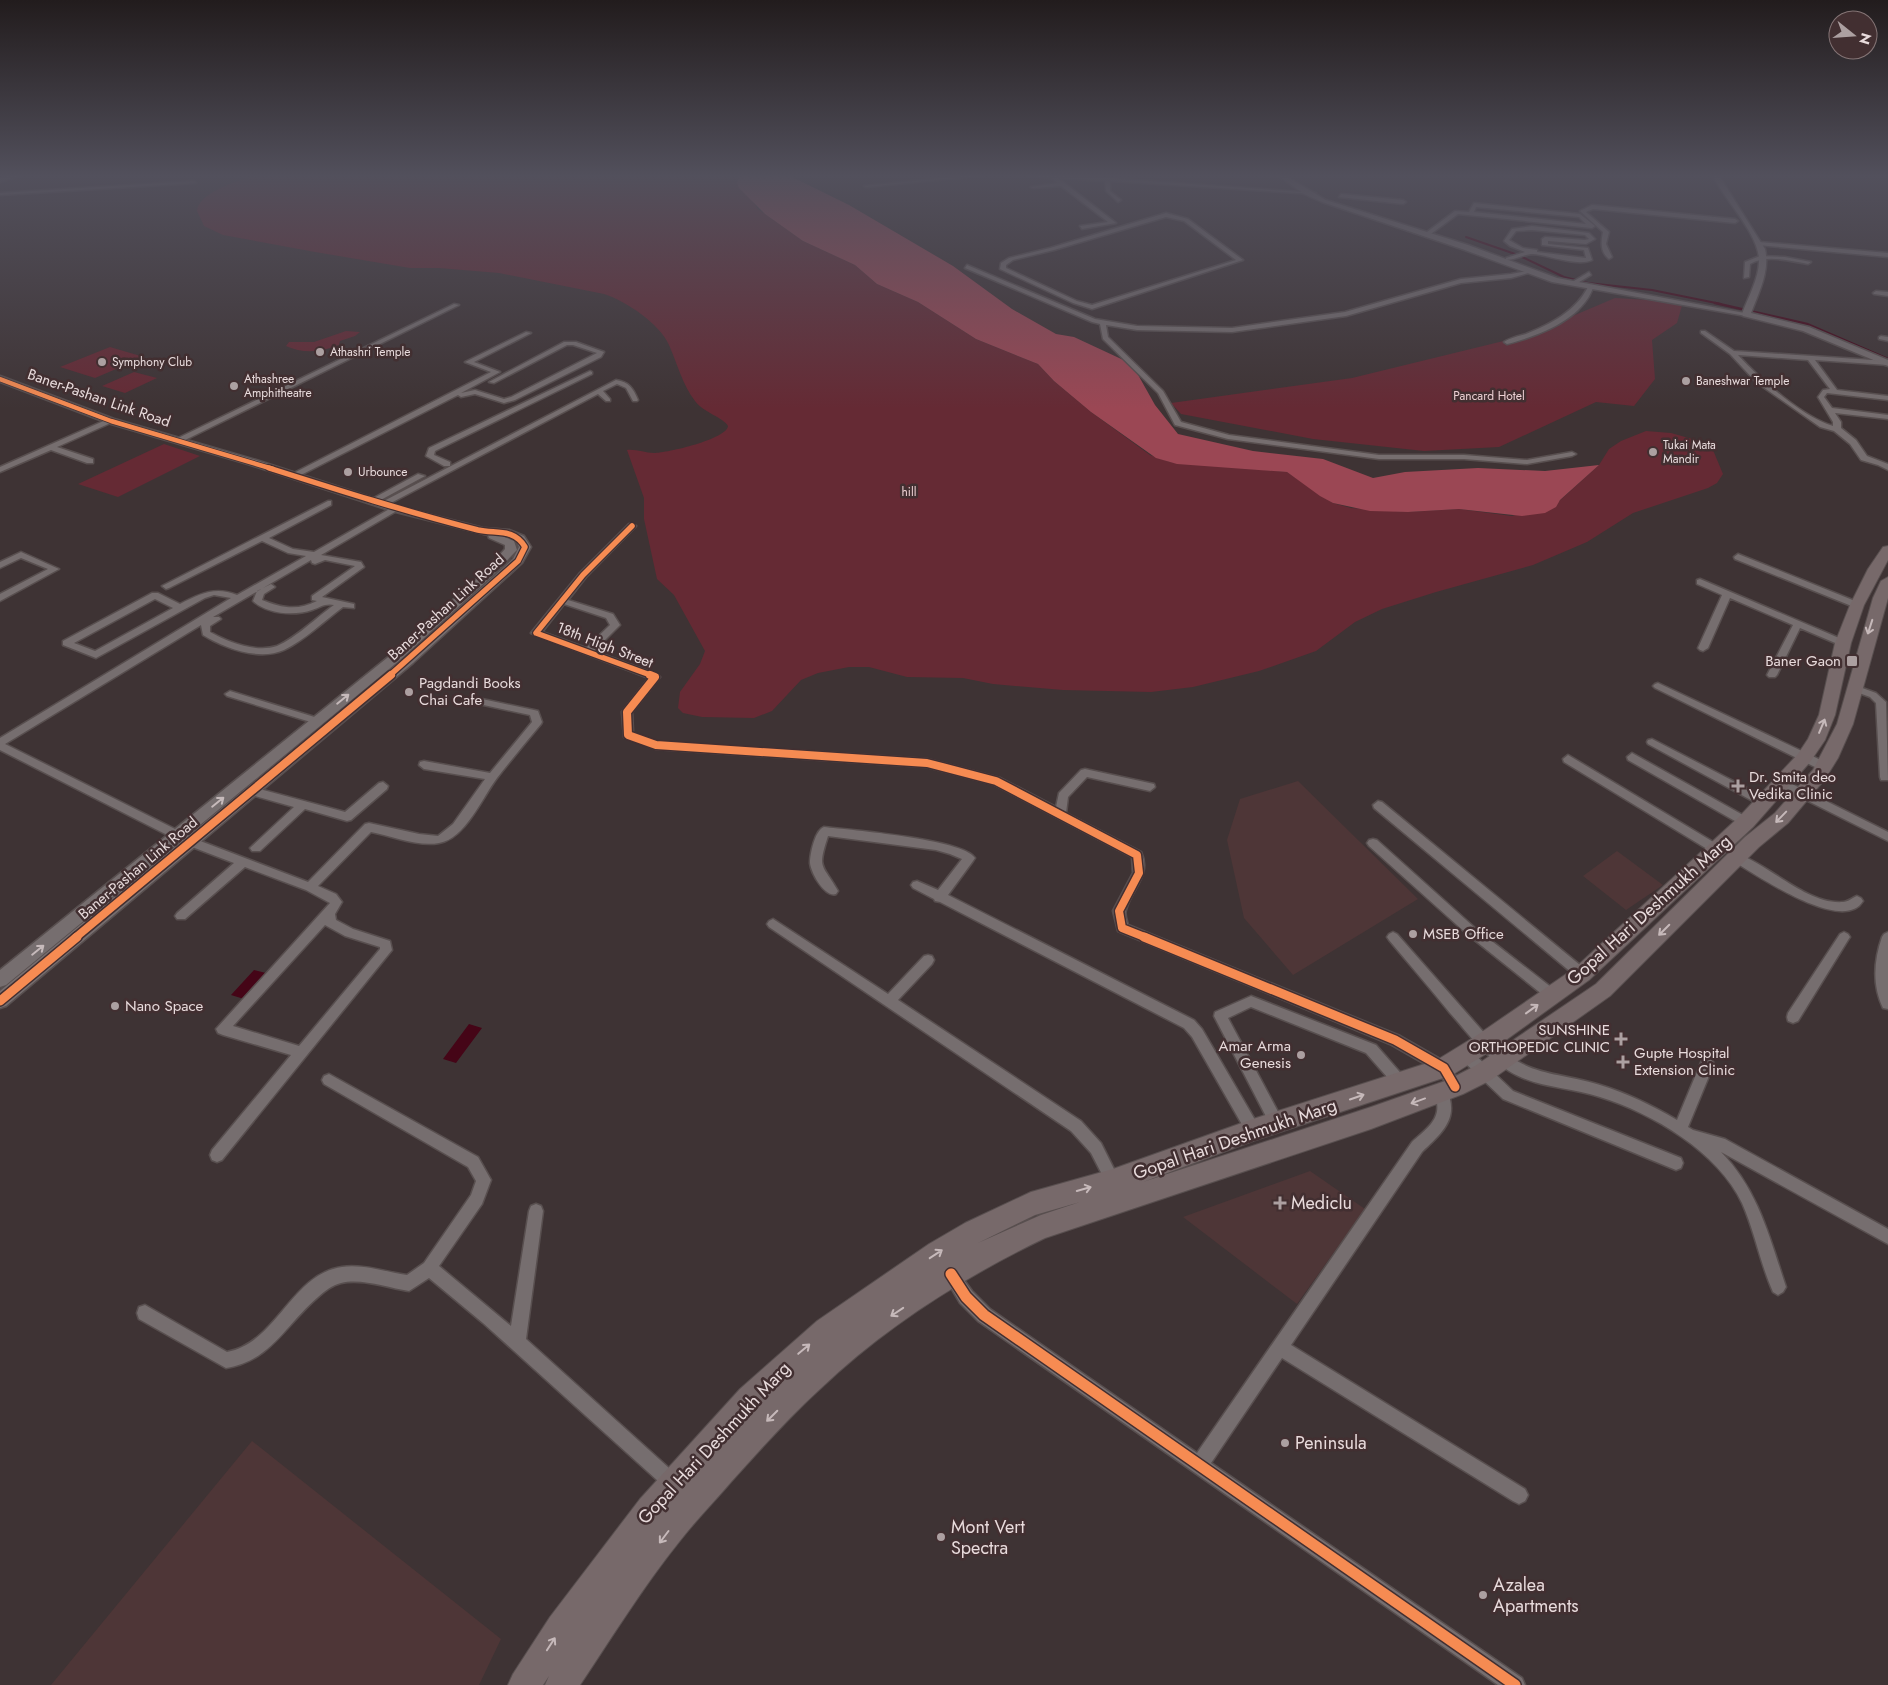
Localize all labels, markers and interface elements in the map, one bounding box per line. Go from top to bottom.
north arrow [1828,10,1878,60]
text: N [1854,31,1877,47]
place label: Athashri Temple [330,343,411,361]
marker: Athashri Temple [314,346,326,358]
place label: Symphony Club [112,353,192,371]
marker: Symphony Club [96,356,108,368]
street label: Baner-Pashan Link Road [25,363,173,433]
place label: Athashree Amphitheatre [244,370,312,402]
place label: Baneshwar Temple [1696,372,1789,390]
marker: Baneshwar Temple [1680,375,1692,387]
marker: Athashree Amphitheatre [228,380,240,392]
park label: Pancard Hotel [1453,387,1525,405]
place label: Tukai Mata Mandir [1663,436,1716,468]
marker: Tukai Mata Mandir [1647,446,1659,458]
place label: Urbounce [358,463,408,481]
marker: Urbounce [342,466,354,478]
park label: hill [902,483,916,501]
street label: Baner-Pashan Link Road [383,549,509,665]
street label: 18th High Street [553,616,657,674]
one-way arrow [1865,618,1875,634]
place label: Baner Gaon [1765,650,1841,672]
marker: Baner Gaon [1845,654,1859,668]
place label: Pagdandi Books Chai Cafe [419,672,521,711]
marker: Pagdandi Books Chai Cafe [403,686,415,698]
one-way arrow [337,694,350,705]
one-way arrow [1818,719,1827,734]
place label: Dr. Smita deo Vedika Clinic [1749,766,1836,805]
marker: Dr. Smita deo Vedika Clinic [1731,779,1745,793]
one-way arrow [211,797,224,808]
street label: Baner-Pashan Link Road [73,811,203,925]
one-way arrow [1775,811,1787,824]
street label: Gopal Hari Deshmukh Marg [1561,829,1737,991]
place label: MSEB Office [1423,923,1504,945]
one-way arrow [1659,924,1671,936]
marker: MSEB Office [1407,928,1419,940]
one-way arrow [31,944,44,955]
place label: Nano Space [125,995,204,1017]
marker: Nano Space [109,1000,121,1012]
one-way arrow [1525,1004,1539,1014]
place label: SUNSHINE ORTHOPEDIC CLINIC [1469,1019,1610,1058]
marker: SUNSHINE ORTHOPEDIC CLINIC [1614,1032,1628,1046]
place label: Amar Arma Genesis [1219,1035,1291,1074]
place label: Gupte Hospital Extension Clinic [1634,1042,1735,1081]
marker: Amar Arma Genesis [1295,1049,1307,1061]
marker: Gupte Hospital Extension Clinic [1616,1055,1630,1069]
street label: Gopal Hari Deshmukh Marg [1130,1092,1340,1186]
one-way arrow [1349,1092,1365,1101]
one-way arrow [1411,1097,1426,1106]
one-way arrow [1075,1184,1091,1194]
place label: Mediclu [1291,1190,1352,1216]
marker: Mediclu [1273,1196,1287,1210]
one-way arrow [928,1249,942,1259]
one-way arrow [890,1307,904,1317]
one-way arrow [797,1344,810,1355]
street label: Gopal Hari Deshmukh Marg [632,1356,796,1530]
one-way arrow [766,1410,779,1422]
place label: Peninsula [1295,1430,1367,1456]
marker: Peninsula [1279,1437,1291,1449]
place label: Mont Vert Spectra [951,1514,1025,1561]
one-way arrow [659,1530,670,1543]
marker: Mont Vert Spectra [935,1531,947,1543]
place label: Azalea Apartments [1493,1572,1579,1619]
marker: Azalea Apartments [1477,1589,1489,1601]
one-way arrow [545,1637,556,1651]

